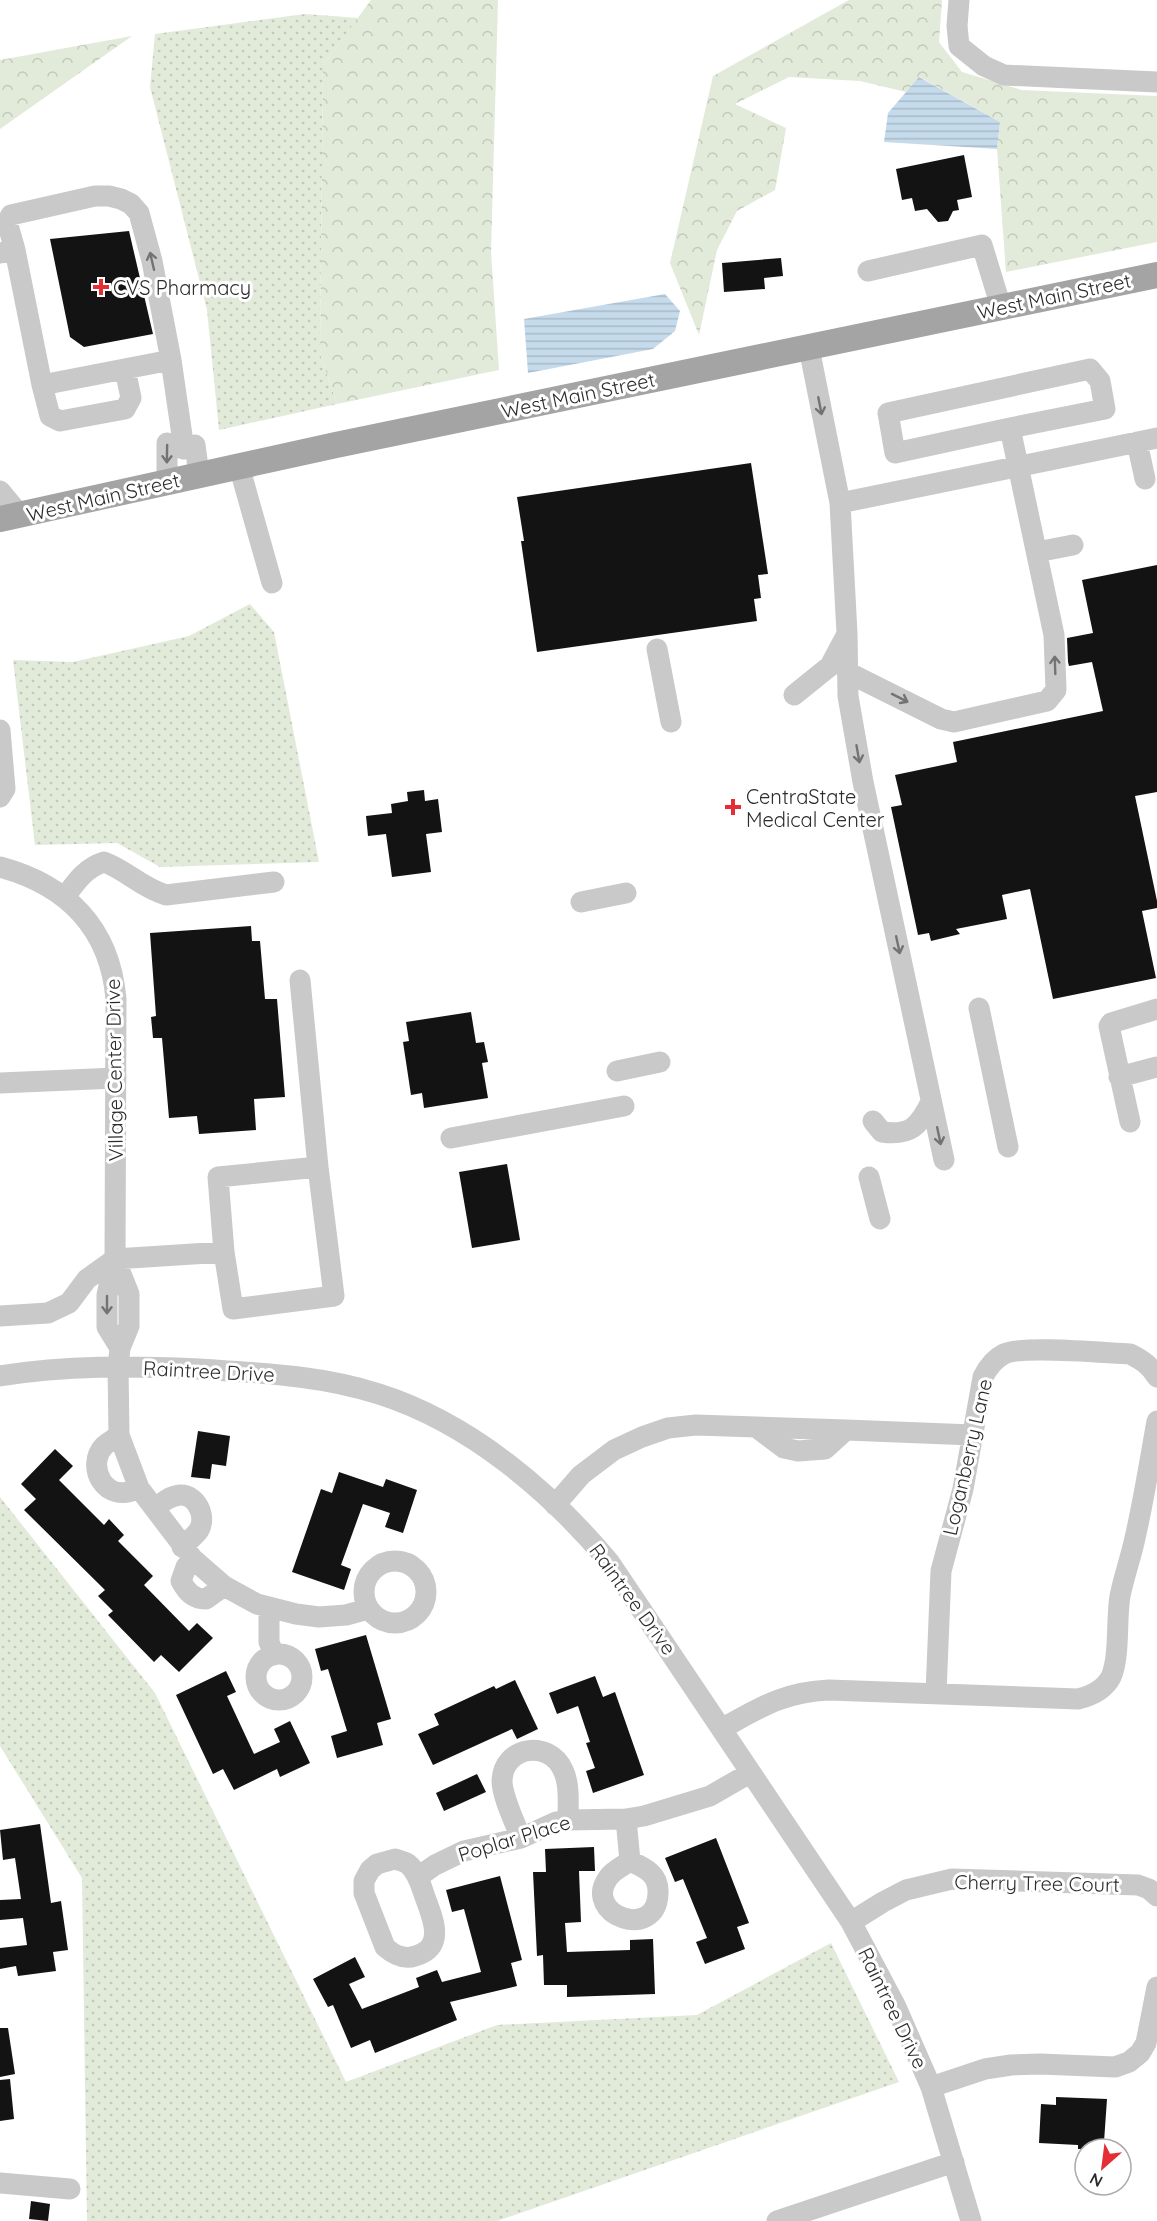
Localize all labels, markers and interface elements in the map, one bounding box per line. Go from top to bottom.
one-way arrow [146,252,157,272]
street label: West Main Street [975,267,1133,325]
place label: CVS Pharmacy [113,275,251,300]
marker: CVS Pharmacy [94,280,108,294]
street label: West Main Street [499,366,657,424]
one-way arrow [815,396,827,415]
one-way arrow [161,444,173,464]
street label: West Main Street [24,467,182,527]
one-way arrow [1050,656,1061,676]
one-way arrow [890,693,908,704]
one-way arrow [853,744,864,763]
place label: CentraState Medical Center [746,784,885,832]
marker: CentraState Medical Center [724,798,742,816]
one-way arrow [893,935,904,954]
street label: Village Center Drive [100,978,128,1162]
one-way arrow [933,1126,945,1145]
one-way arrow [101,1295,113,1315]
street label: Raintree Drive [143,1355,275,1387]
street label: Loganberry Lane [937,1376,997,1538]
street label: Raintree Drive [584,1538,682,1660]
street label: Poplar Place [455,1809,573,1867]
street label: Cherry Tree Court [954,1869,1120,1897]
street label: Raintree Drive [853,1943,933,2073]
north arrow [1073,2137,1133,2197]
text: N [1086,2169,1106,2192]

